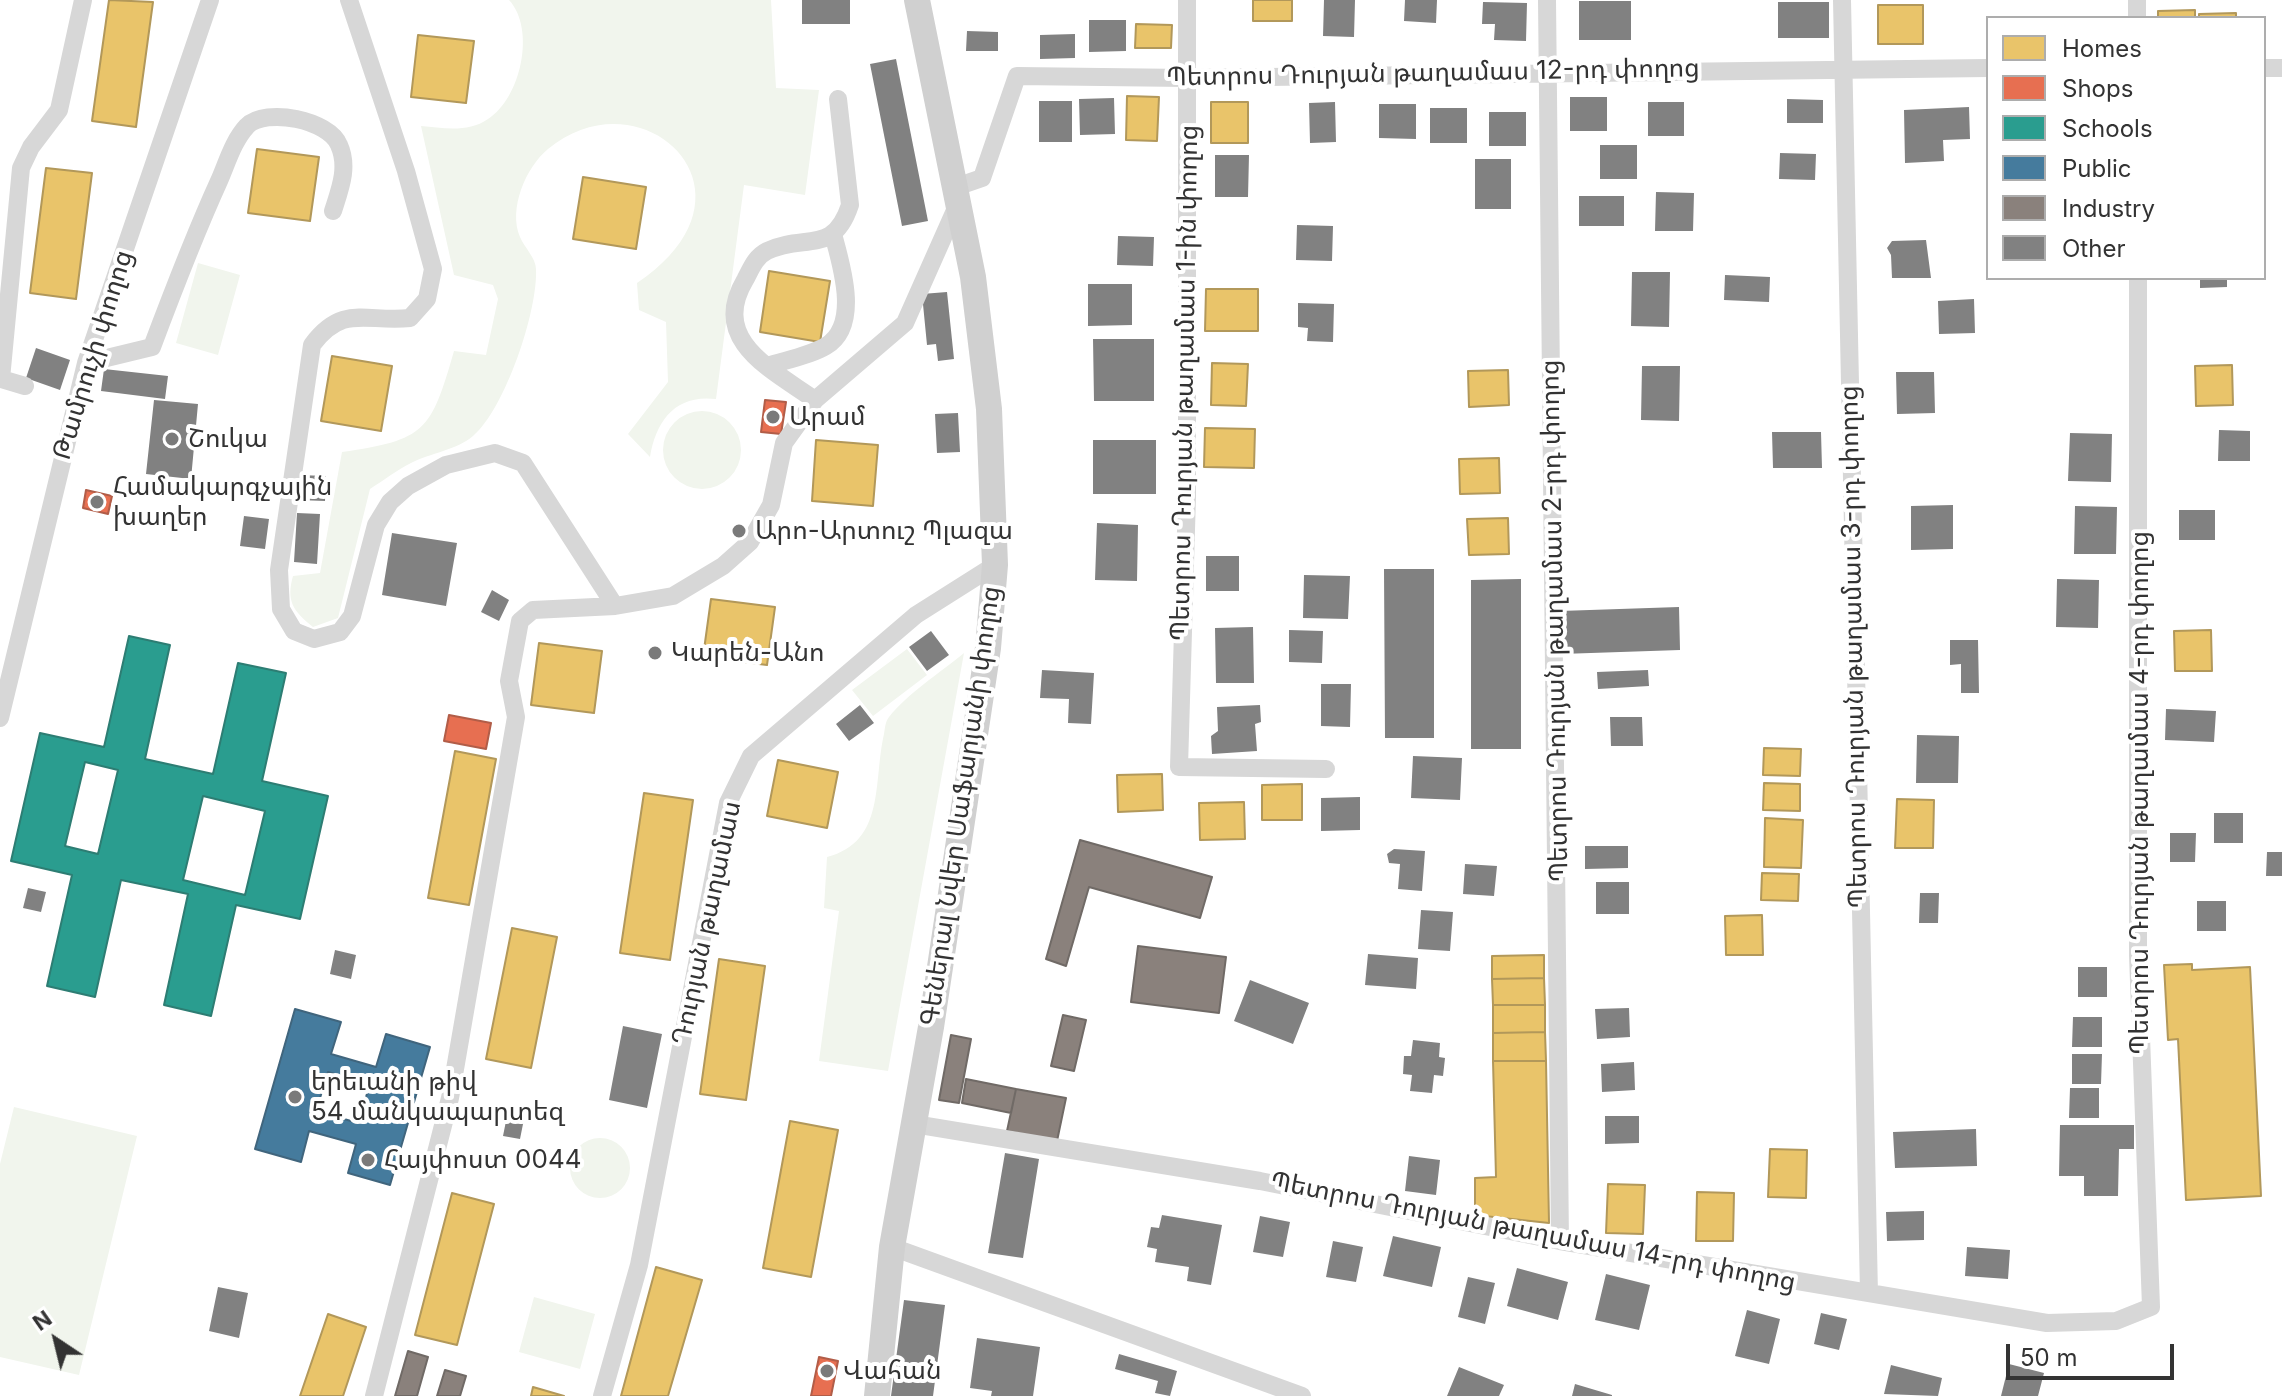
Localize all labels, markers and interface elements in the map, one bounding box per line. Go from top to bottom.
legend [1986,16,2266,280]
text: Homes [2062,34,2142,63]
street label: Պետրոս Դուրյան թաղամաս 12-րդ փողոց [1166,53,1700,93]
text: Shops [2062,74,2133,103]
text: Schools [2062,114,2153,143]
street label: Պետրոս Դուրյան թաղամաս 1-ին փողոց [1165,124,1205,642]
text: Public [2062,154,2132,183]
text: Industry [2062,194,2155,223]
text: Other [2062,234,2125,263]
street label: Թամրուչի փողոց [46,247,140,463]
street label: Պետրոս Դուրյան թաղամաս 2-րդ փողոց [1535,359,1575,883]
street label: Պետրոս Դուրյան թաղամաս 3-րդ փողոց [1834,385,1874,909]
place label: Արամ [789,401,866,433]
marker: Արամ [764,408,782,426]
place label: Շուկա [188,423,268,455]
marker: Շուկա [163,430,181,448]
place label: Համակարգչային խաղեր [113,471,332,532]
marker: Համակարգչային խաղեր [88,493,106,511]
place label: Արո-Արտուշ Պլազա [755,515,1013,547]
marker: Արո-Արտուշ Պլազա [730,522,748,540]
street label: Պետրոս Դուրյան թաղամաս 4-րդ փողոց [2124,531,2156,1055]
street label: Գեներալ Նվեր Սաֆարյանի փողոց [915,584,1007,1028]
place label: Կարեն-Անո [671,637,825,669]
marker: Կարեն-Անո [646,644,664,662]
street label: Դուրյան թաղամաս [666,798,748,1048]
place label: երեւանի թիվ 54 մանկապարտեզ [311,1066,564,1128]
marker: երեւանի թիվ 54 մանկապարտեզ [286,1088,304,1106]
place label: Հայփոստ 0044 [384,1144,581,1176]
marker: Հայփոստ 0044 [359,1151,377,1169]
street label: Պետրոս Դուրյան թաղամաս 14-րդ փողոց [1268,1166,1798,1298]
north arrow [16,1300,96,1380]
text: N [28,1305,57,1336]
scale bar [2010,1328,2178,1378]
text: 50 m [2020,1343,2078,1372]
place label: Վահան [843,1355,941,1387]
marker: Վահան [818,1362,836,1380]

